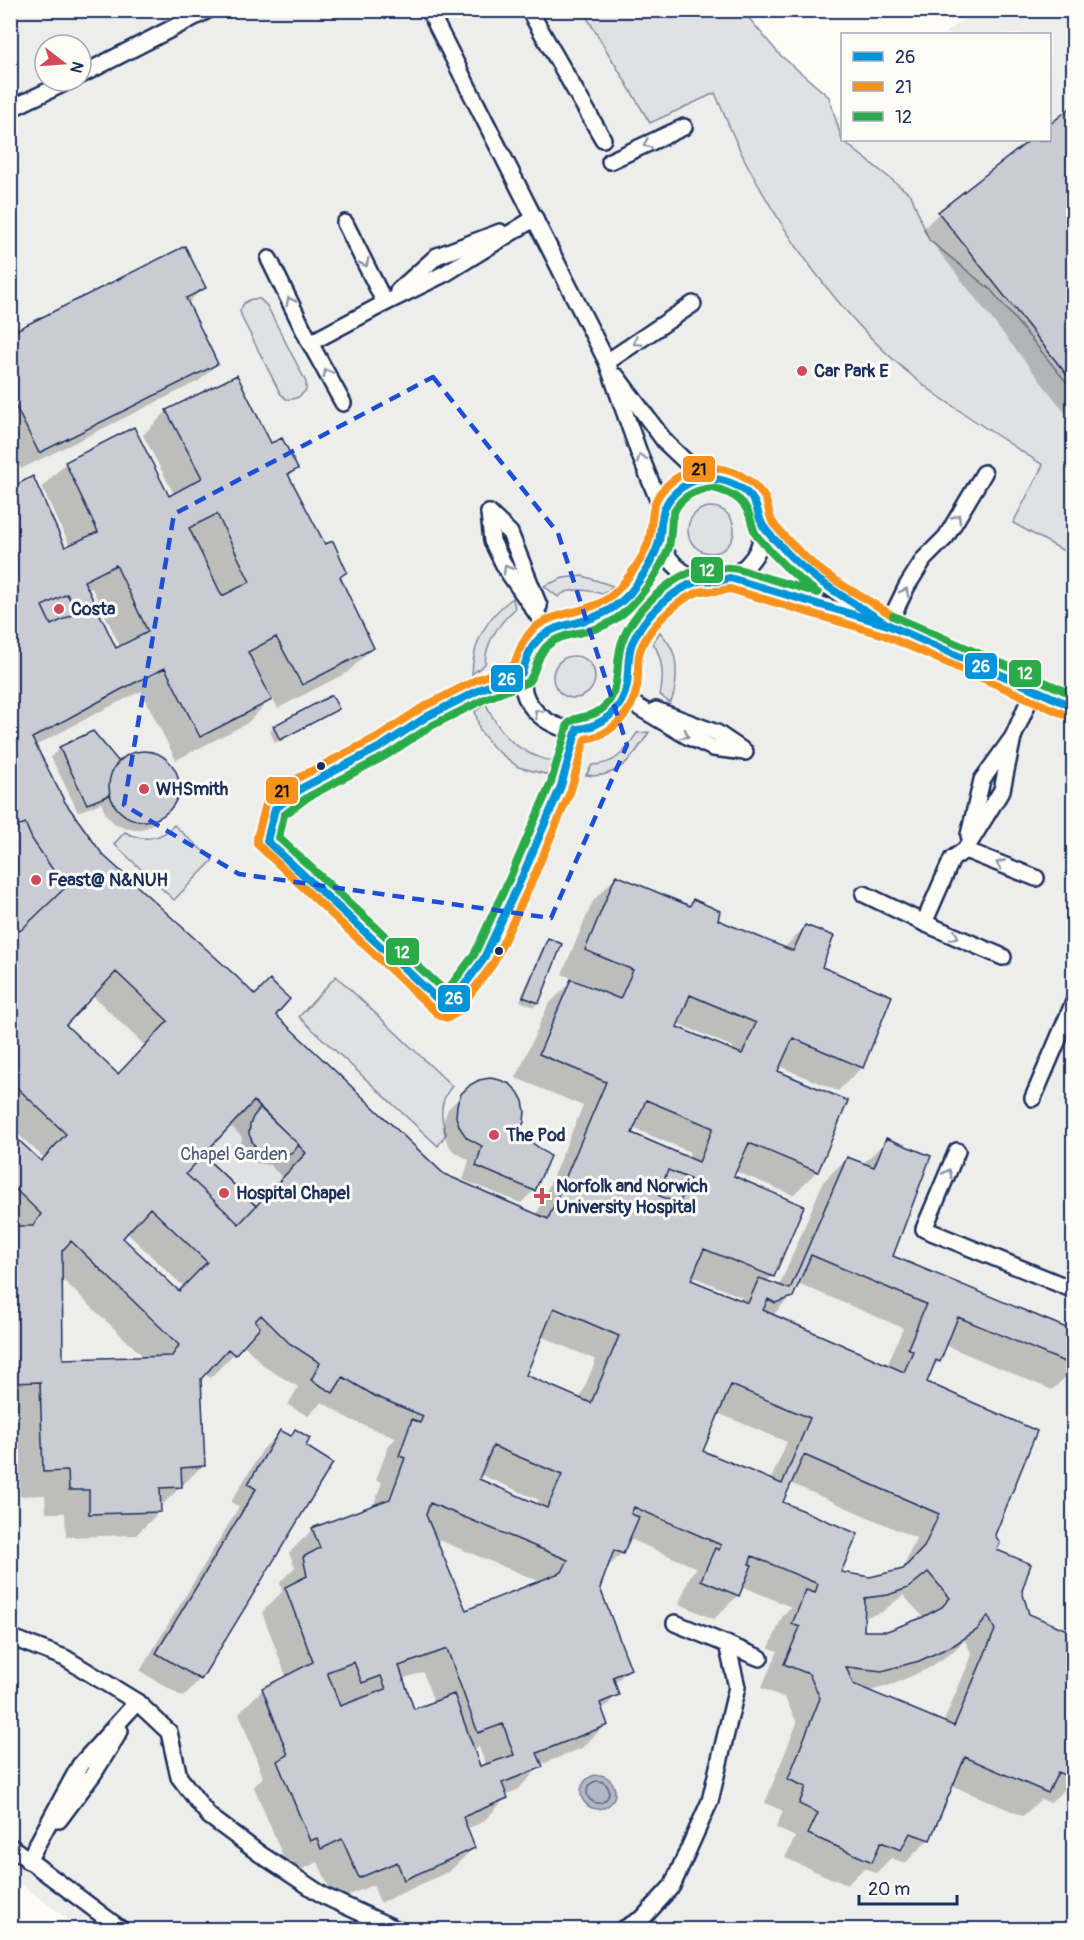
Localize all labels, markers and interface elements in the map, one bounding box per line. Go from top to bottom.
north arrow [33,33,93,93]
legend [841,33,1051,141]
text: 26 [895,46,916,69]
text: N [65,59,88,75]
text: 21 [895,76,912,99]
text: 12 [895,106,912,129]
one-way arrow [642,137,653,149]
one-way arrow [357,256,369,267]
one-way arrow [285,297,297,308]
one-way arrow [632,335,643,346]
place label: Car Park E [814,360,889,383]
marker: Car Park E [795,364,809,378]
one-way arrow [323,369,334,379]
one-way arrow [636,453,648,464]
line badge: 21 [682,455,716,483]
text: 21 [691,460,707,480]
one-way arrow [949,514,961,524]
line badge: 12 [690,556,724,584]
text: 12 [699,561,715,581]
one-way arrow [502,565,514,575]
one-way arrow [898,587,909,598]
place label: Costa [71,598,116,621]
marker: Costa [52,602,66,616]
line badge: 26 [964,652,998,680]
text: 26 [972,657,990,677]
line badge: 12 [1008,659,1042,688]
line badge: 26 [490,664,524,693]
text: 12 [1017,664,1033,684]
text: 26 [498,670,516,690]
one-way arrow [534,709,545,720]
one-way arrow [679,728,690,739]
unlabelled marker [315,760,327,772]
line badge: 21 [265,776,299,805]
place label: WHSmith [156,778,229,801]
marker: WHSmith [137,782,151,796]
text: 21 [274,782,290,802]
one-way arrow [996,859,1007,871]
place label: Feast@ N&NUH [48,869,168,892]
marker: Feast@ N&NUH [29,873,43,887]
one-way arrow [949,929,960,941]
line badge: 12 [385,937,420,966]
text: 12 [394,943,410,963]
unlabelled marker [493,945,505,957]
line badge: 26 [437,984,471,1013]
text: 26 [445,989,463,1009]
place label: The Pod [505,1124,566,1147]
marker: The Pod [487,1128,501,1142]
park label: Chapel Garden [180,1143,288,1166]
one-way arrow [940,1169,952,1180]
place label: Norfolk and Norwich University Hospital [556,1175,708,1219]
place label: Hospital Chapel [236,1182,350,1205]
marker: Hospital Chapel [217,1186,231,1200]
marker: Norfolk and Norwich University Hospital [533,1187,551,1205]
scale bar [859,1868,956,1906]
text: 20 m [868,1878,910,1901]

